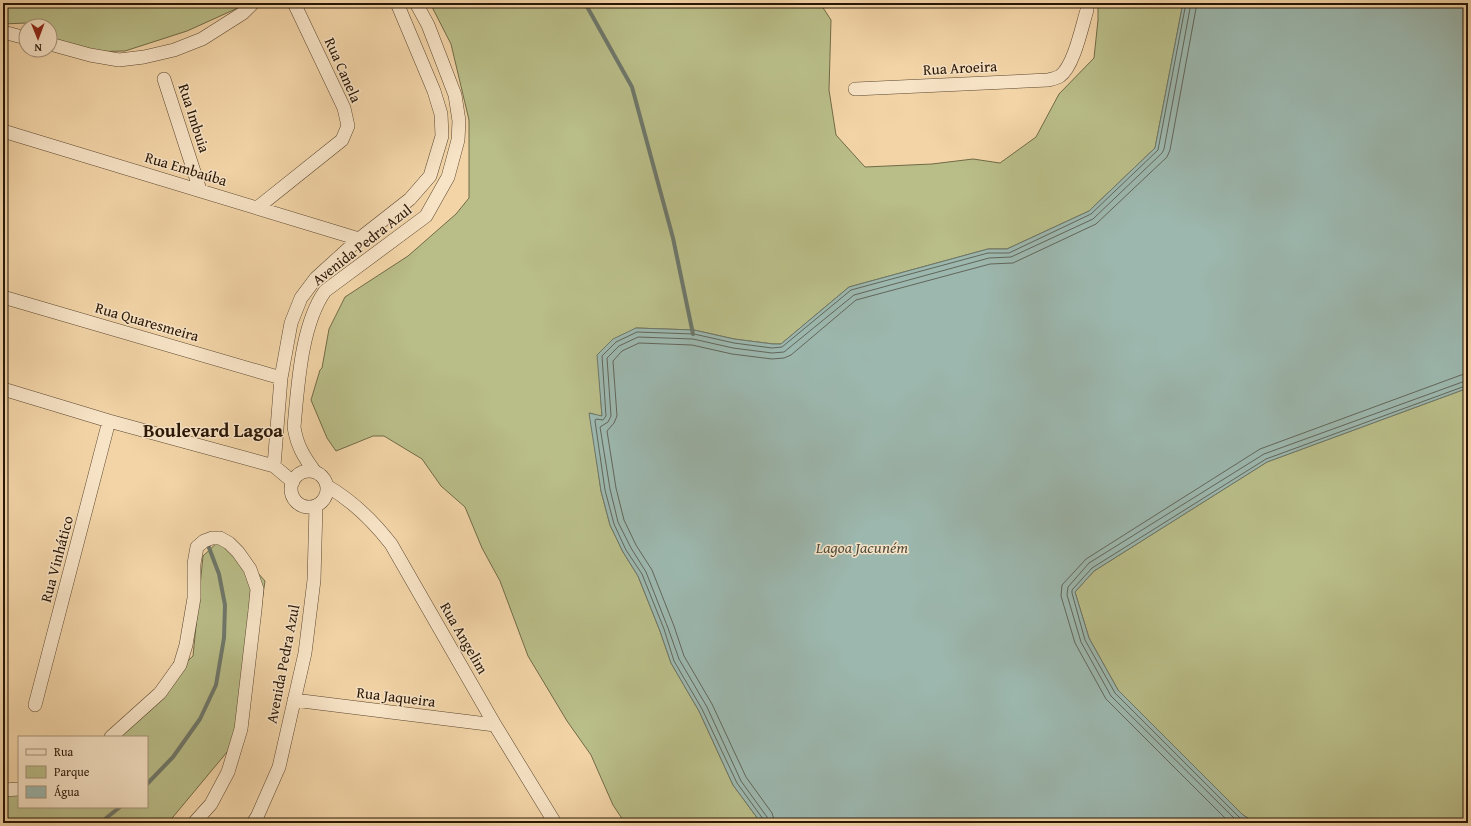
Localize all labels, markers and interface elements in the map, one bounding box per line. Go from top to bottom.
north arrow [18,18,58,58]
street label: Rua Canela [320,34,367,106]
text: N [34,40,42,56]
street label: Rua Aroeira [922,55,998,80]
street label: Rua Imbuia [173,81,215,155]
street label: Rua Embaúba [143,146,230,191]
street label: Avenida Pedra Azul [308,199,416,290]
street label: Rua Quaresmeira [93,297,201,346]
district label: Boulevard Lagoa [143,416,283,444]
street label: Rua Vinhático [35,513,78,605]
water label: Lagoa Jacuném [815,535,908,559]
street label: Rua Angelim [435,598,494,678]
street label: Avenida Pedra Azul [261,602,304,725]
street label: Rua Jaqueira [355,681,437,712]
legend [18,736,148,808]
text: Rua [54,743,73,760]
text: Parque [54,763,90,780]
text: Água [54,783,80,800]

